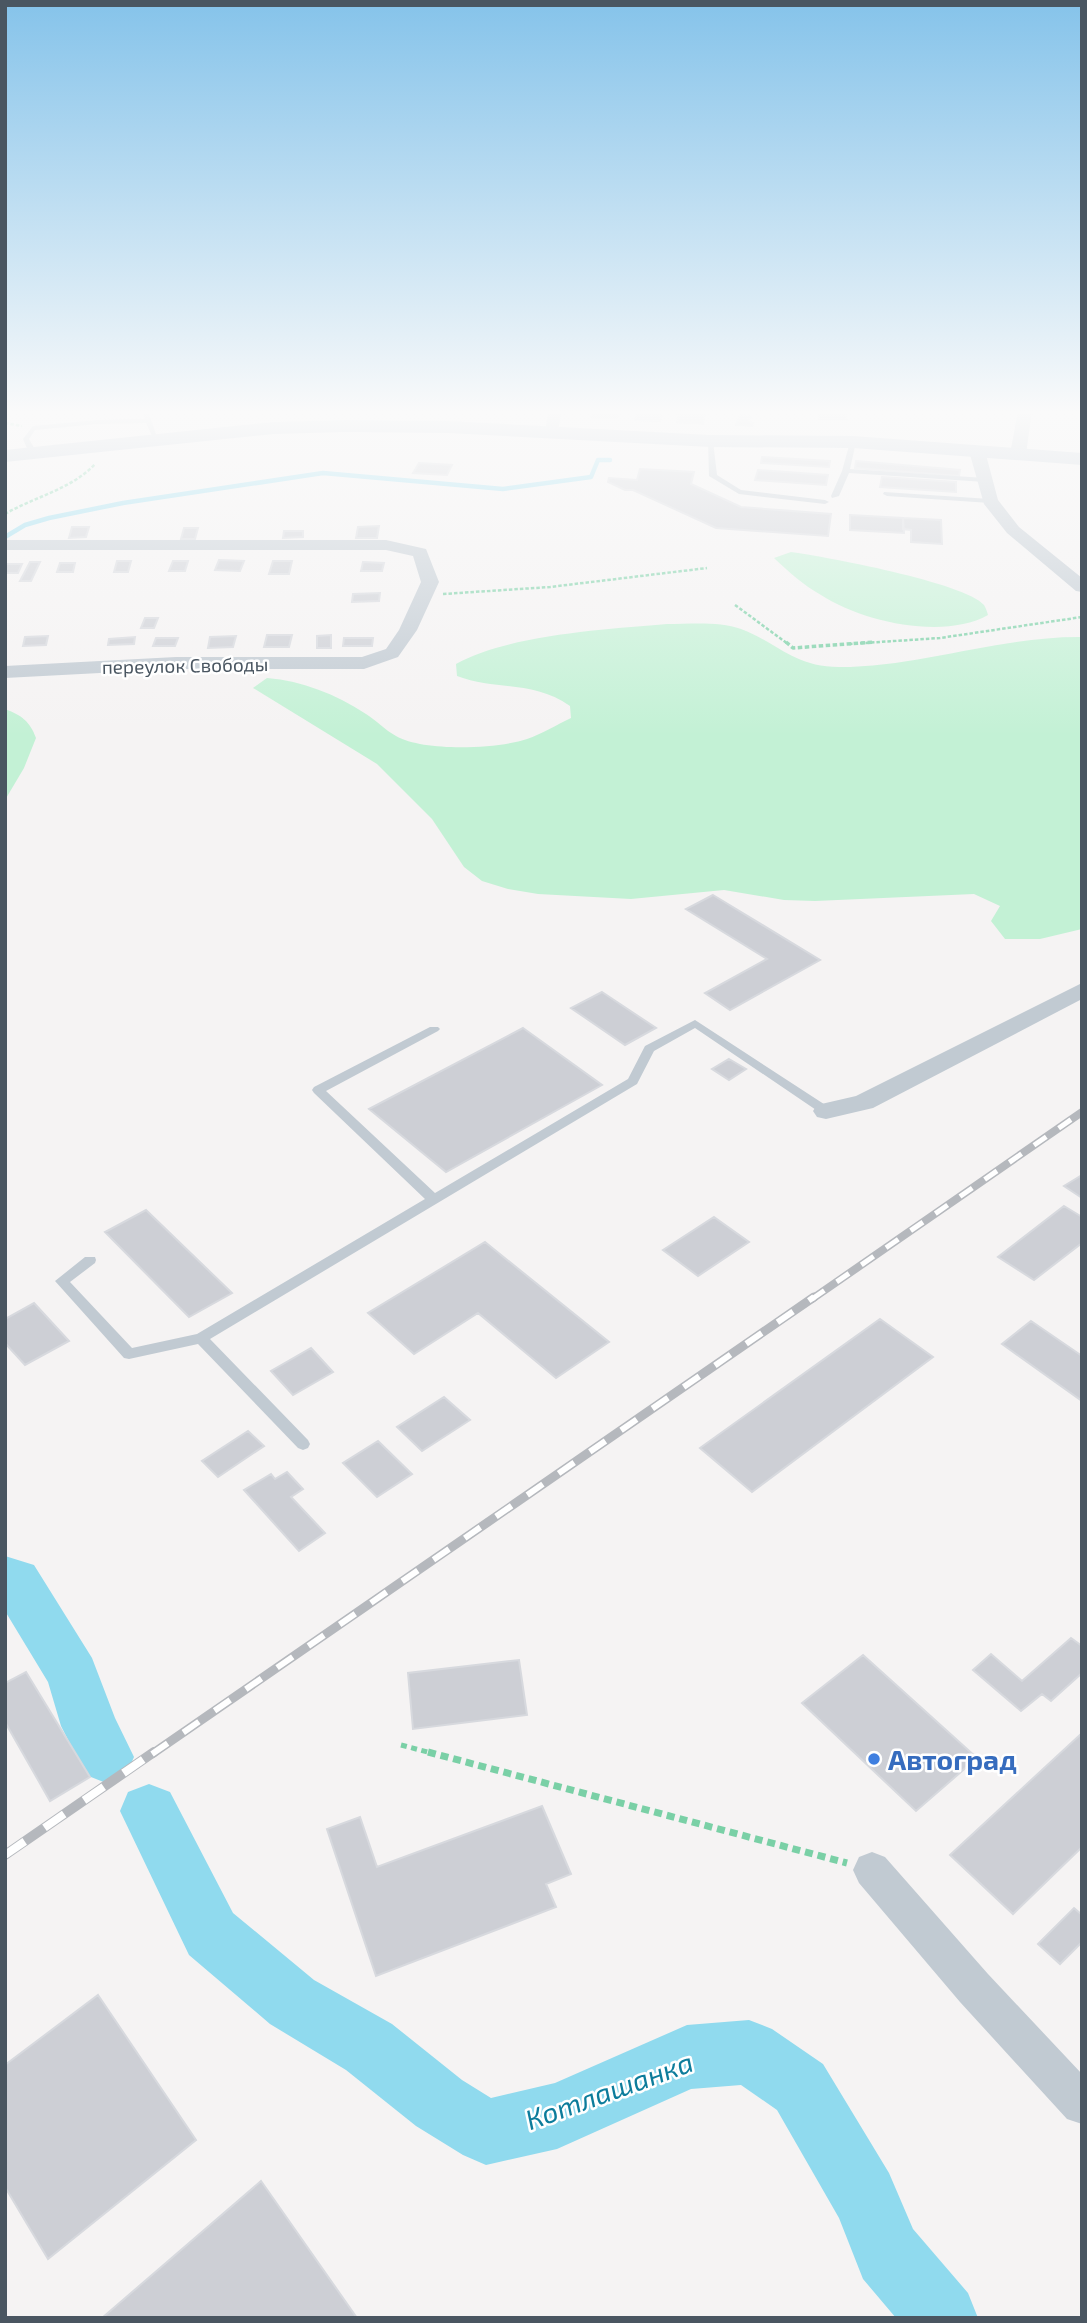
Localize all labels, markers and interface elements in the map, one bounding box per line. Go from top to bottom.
street label: переулок Свободы [102,652,268,679]
place label: Автоград [888,1742,1017,1776]
marker: Автоград [866,1751,882,1767]
water label: Котлашанка [521,2044,697,2136]

